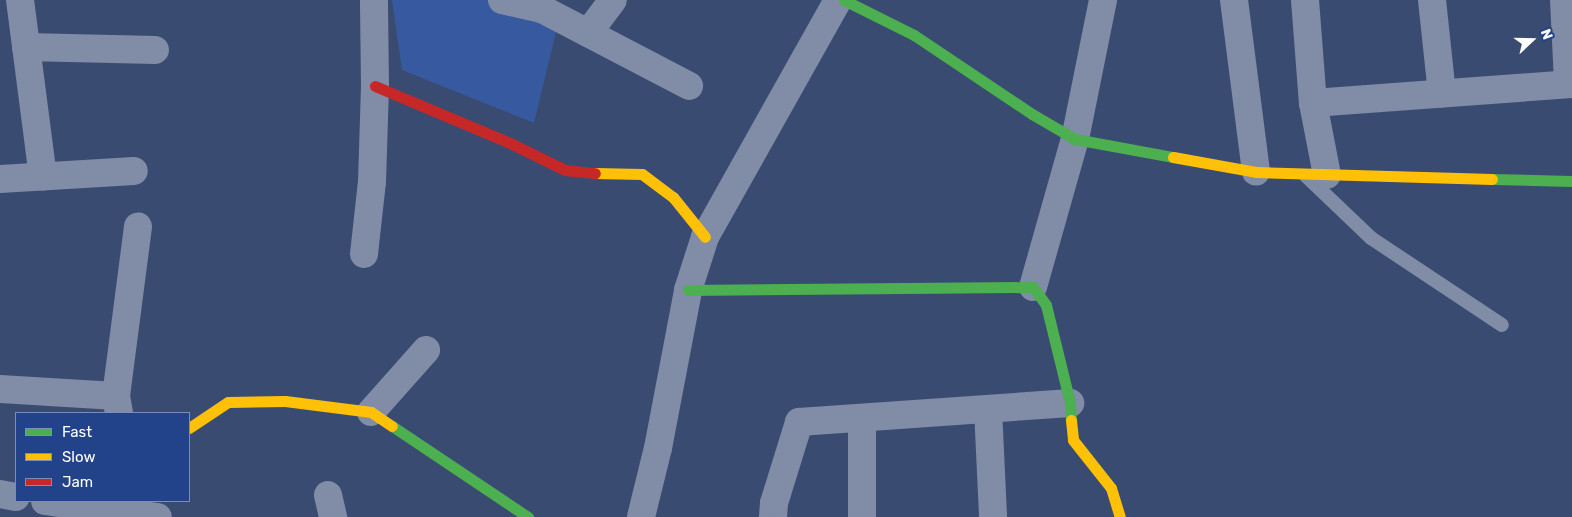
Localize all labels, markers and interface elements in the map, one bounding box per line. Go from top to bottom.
north arrow [1507,15,1557,65]
text: N [1537,27,1556,42]
legend [15,412,190,502]
text: Fast [62,423,92,441]
text: Slow [62,448,95,466]
text: Jam [62,473,93,491]

